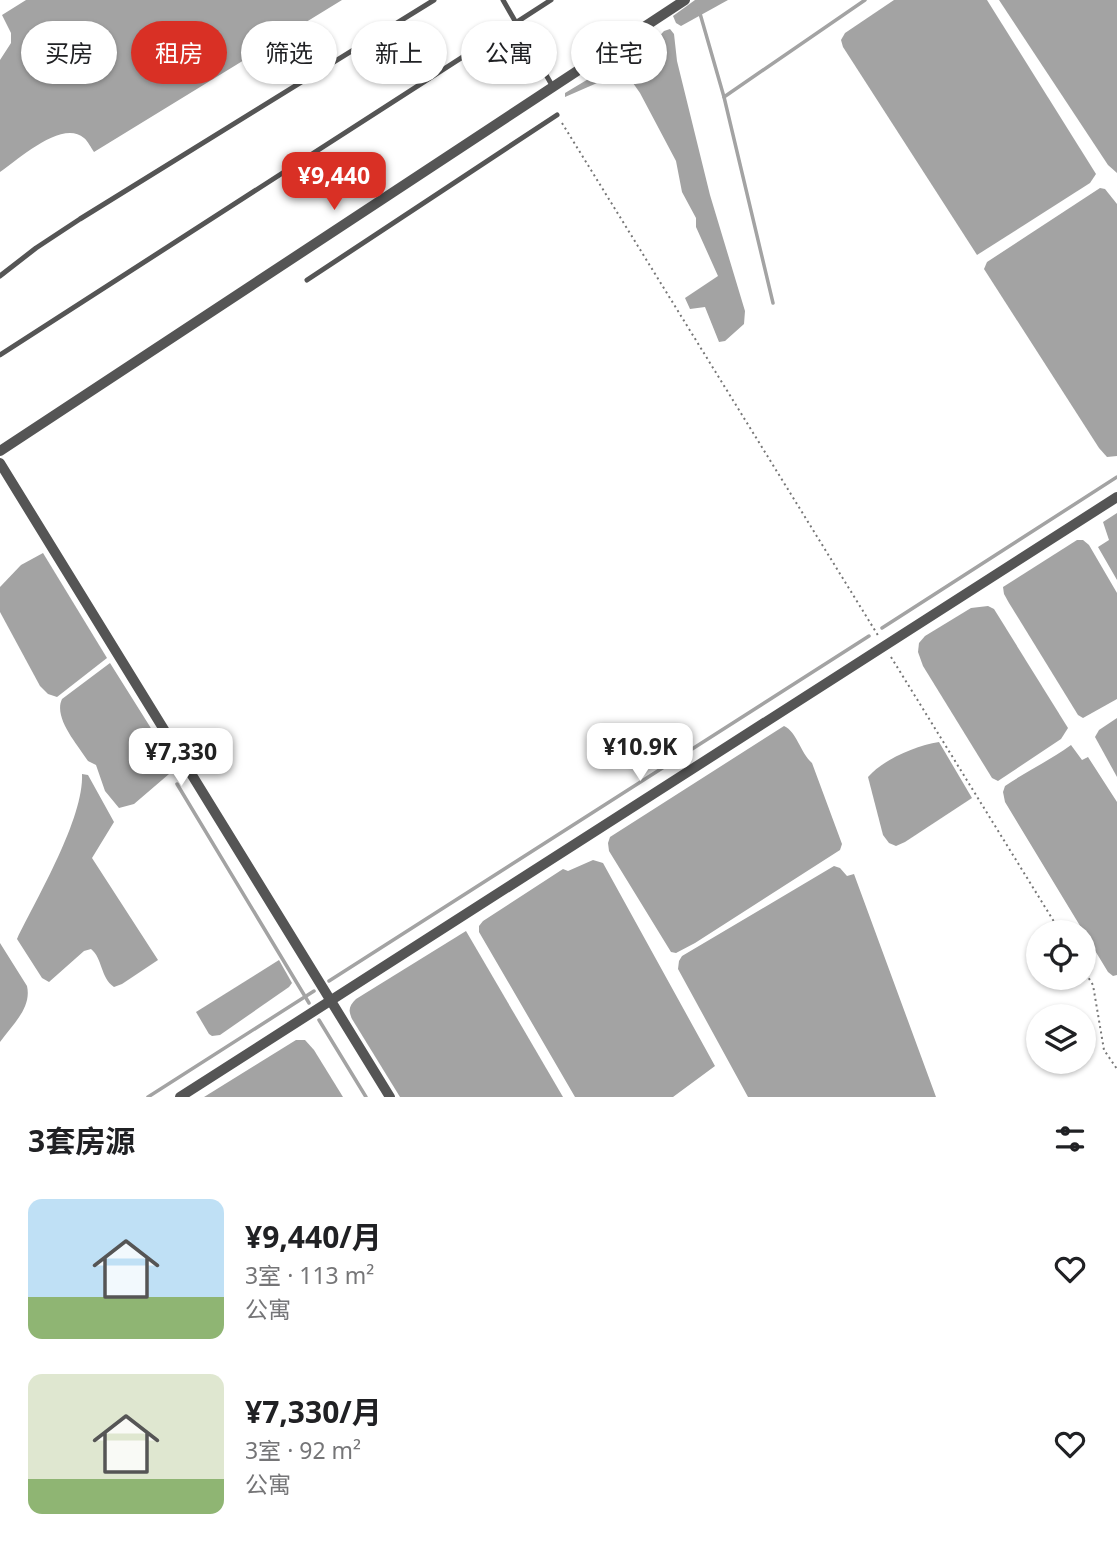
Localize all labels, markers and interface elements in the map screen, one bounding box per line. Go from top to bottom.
chip: 买房 [21,21,117,84]
chip: 租房 [131,21,227,84]
chip: 筛选 [241,21,337,84]
chip: 新上 [351,21,447,84]
chip: 公寓 [461,21,557,84]
chip: 住宅 [571,21,667,84]
pin: ¥9,440 [277,152,391,212]
text: ¥9,440 [298,159,370,191]
pin: ¥10.9K [583,724,697,783]
pin: ¥7,330 [124,728,238,788]
text: ¥10.9K [603,730,677,762]
text: ¥7,330 [145,735,217,767]
map controls [1026,920,1096,1074]
button: locate [1026,920,1096,990]
button: layers [1026,1004,1096,1074]
text: 3套房源 [28,1120,135,1161]
icon: filters [1051,1120,1089,1158]
text: ¥9,440/月 [245,1216,382,1257]
icon: home [84,1227,168,1311]
icon: heart [1051,1250,1089,1288]
text: 3室 · 113 m² [245,1259,374,1291]
text: 公寓 [245,1293,291,1325]
text: ¥7,330/月 [245,1391,382,1432]
icon: home [84,1402,168,1486]
icon: heart [1051,1425,1089,1463]
text: 3室 · 92 m² [245,1434,361,1466]
text: 公寓 [245,1468,291,1500]

